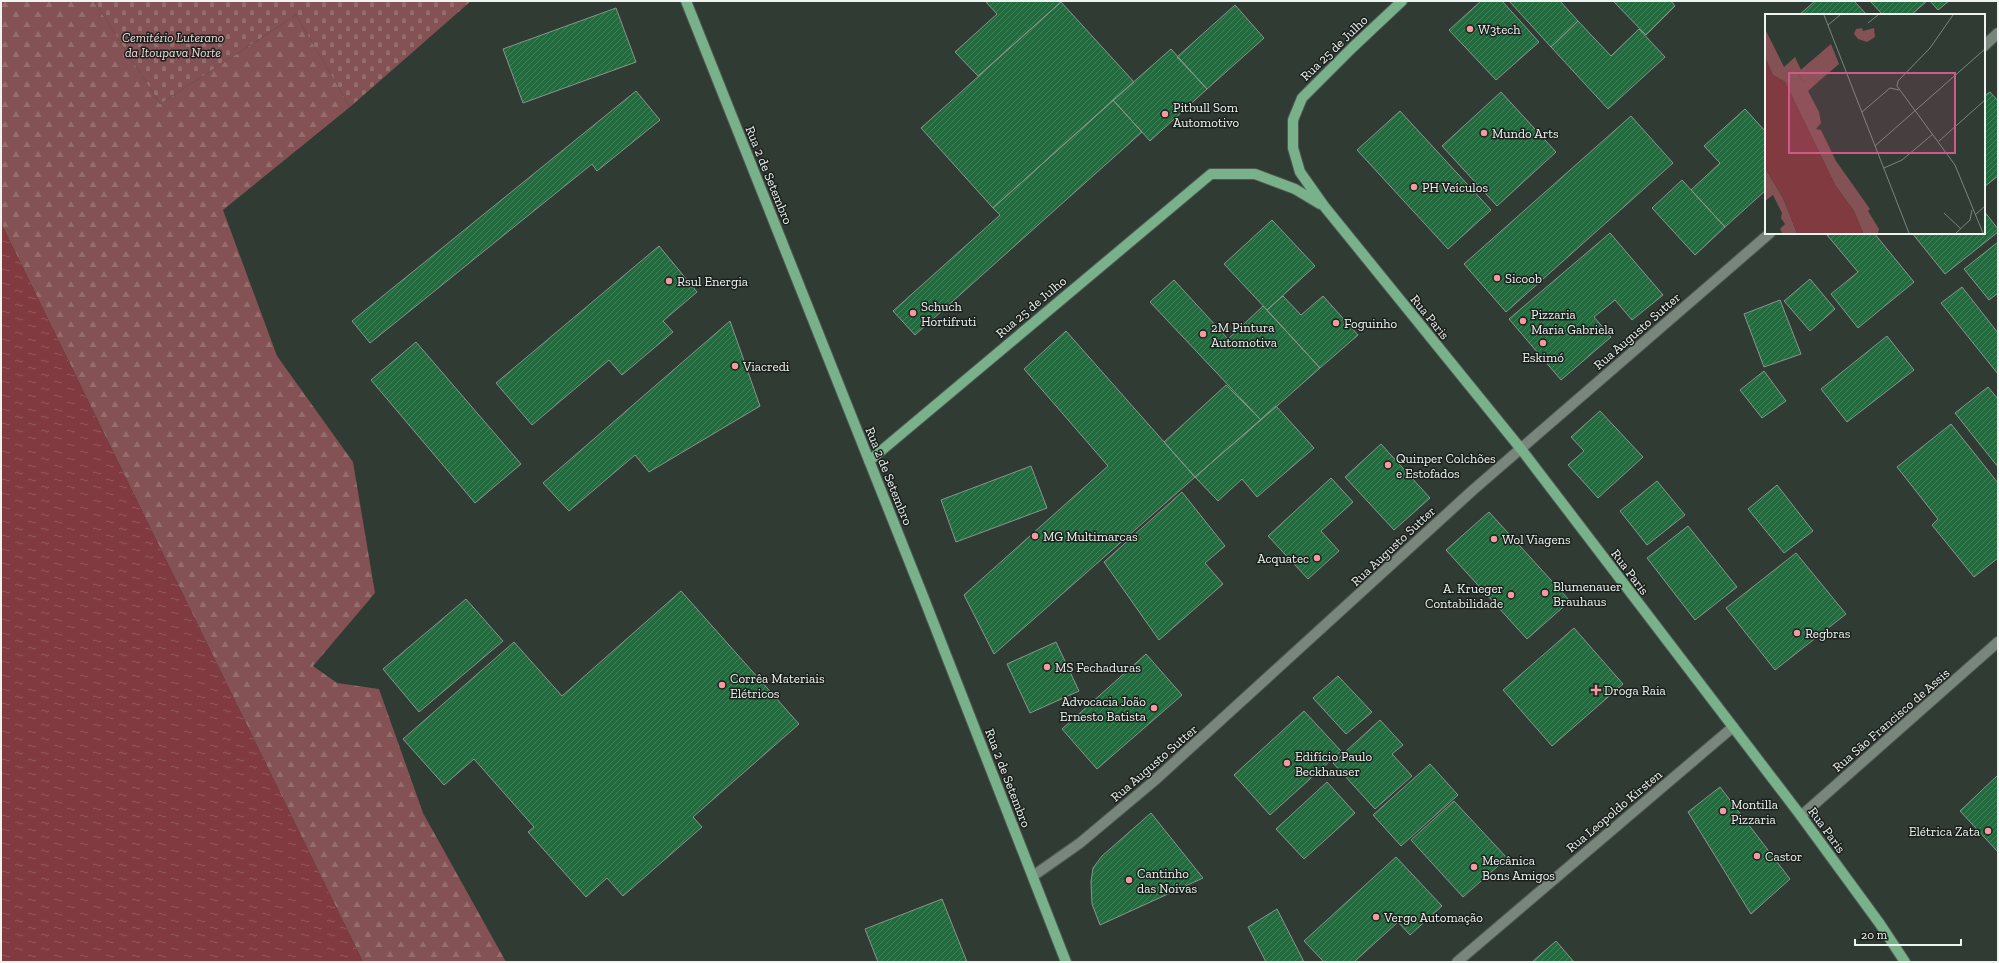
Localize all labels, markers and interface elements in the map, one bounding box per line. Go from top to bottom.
street label: Rua 25 de Julho [1297,12,1371,84]
inset map [1765,14,1985,234]
place label: W3tech [1478,22,1521,37]
marker: W3tech [1465,24,1475,34]
park label: Cemitério Luterano da Itoupava Norte [122,30,224,60]
place label: Pitbull Som Automotivo [1173,100,1240,130]
marker: Pitbull Som Automotivo [1160,109,1170,119]
street label: Rua 2 de Setembro [742,124,796,227]
place label: Mundo Arts [1492,126,1559,141]
marker: Mundo Arts [1479,128,1489,138]
place label: PH Veículos [1422,180,1488,195]
marker: PH Veículos [1409,182,1419,192]
place label: Sicoob [1505,271,1542,286]
street label: Rua 25 de Julho [993,273,1069,341]
marker: Sicoob [1492,273,1502,283]
place label: Rsul Energia [677,274,749,289]
marker: Rsul Energia [664,276,674,286]
street label: Rua Augusto Sutter [1591,289,1683,373]
street label: Rua Paris [1407,292,1453,343]
place label: Schuch Hortifruti [921,299,977,329]
place label: Pizzaria Maria Gabriela [1531,307,1615,337]
marker: Schuch Hortifruti [908,308,918,318]
place label: Foguinho [1344,316,1397,331]
marker: Pizzaria Maria Gabriela [1518,316,1528,326]
marker: Foguinho [1331,318,1341,328]
place label: 2M Pintura Automotiva [1211,320,1278,350]
marker: 2M Pintura Automotiva [1198,329,1208,339]
marker: Eskimó [1538,338,1548,348]
place label: Eskimó [1522,350,1564,365]
place label: Viacredi [742,359,790,374]
marker: Viacredi [730,361,740,371]
street label: Rua 2 de Setembro [862,425,916,528]
place label: Quinper Colchões e Estofados [1396,451,1496,481]
marker: Quinper Colchões e Estofados [1383,460,1393,470]
street label: Rua Augusto Sutter [1348,503,1438,589]
place label: MG Multimarcas [1043,529,1138,544]
marker: MG Multimarcas [1030,531,1040,541]
place label: Wol Viagens [1502,532,1571,547]
marker: Wol Viagens [1489,534,1499,544]
street label: Rua Paris [1608,546,1652,598]
place label: Acquatec [1257,551,1309,566]
marker: Acquatec [1312,553,1322,563]
place label: Blumenauer Brauhaus [1553,579,1621,609]
place label: A. Krueger Contabilidade [1425,581,1503,611]
marker: Blumenauer Brauhaus [1540,588,1550,598]
marker: A. Krueger Contabilidade [1506,590,1516,600]
place label: Regbras [1805,626,1851,641]
marker: Regbras [1792,628,1802,638]
place label: MS Fechaduras [1055,660,1141,675]
marker: MS Fechaduras [1042,662,1052,672]
street label: Rua São Francisco de Assis [1830,665,1953,775]
place label: Corrêa Materiais Elétricos [730,671,825,701]
marker: Corrêa Materiais Elétricos [717,680,727,690]
place label: Droga Raia [1604,683,1667,698]
marker: Droga Raia [1591,685,1601,695]
place label: Advocacia João Ernesto Batista [1060,694,1147,724]
marker: Advocacia João Ernesto Batista [1149,703,1159,713]
street label: Rua Augusto Sutter [1108,721,1200,805]
street label: Rua 2 de Setembro [982,726,1034,830]
place label: Edifício Paulo Beckhauser [1295,749,1373,779]
marker: Edifício Paulo Beckhauser [1282,758,1292,768]
street label: Rua Leopoldo Kirsten [1563,766,1665,855]
place label: Montilla Pizzaria [1731,797,1779,827]
street label: Rua Paris [1805,804,1849,856]
marker: Montilla Pizzaria [1718,806,1728,816]
place label: Elétrica Zata [1909,824,1981,839]
marker: Elétrica Zata [1983,826,1993,836]
place label: Castor [1765,849,1802,864]
marker: Castor [1752,851,1762,861]
place label: Mecânica Bons Amigos [1482,853,1555,883]
marker: Mecânica Bons Amigos [1469,862,1479,872]
place label: Cantinho das Noivas [1137,866,1197,896]
marker: Cantinho das Noivas [1124,875,1134,885]
place label: Vergo Automação [1383,910,1483,925]
marker: Vergo Automação [1371,912,1381,922]
scale bar [1855,921,1961,947]
text: 20 m [1861,928,1888,942]

